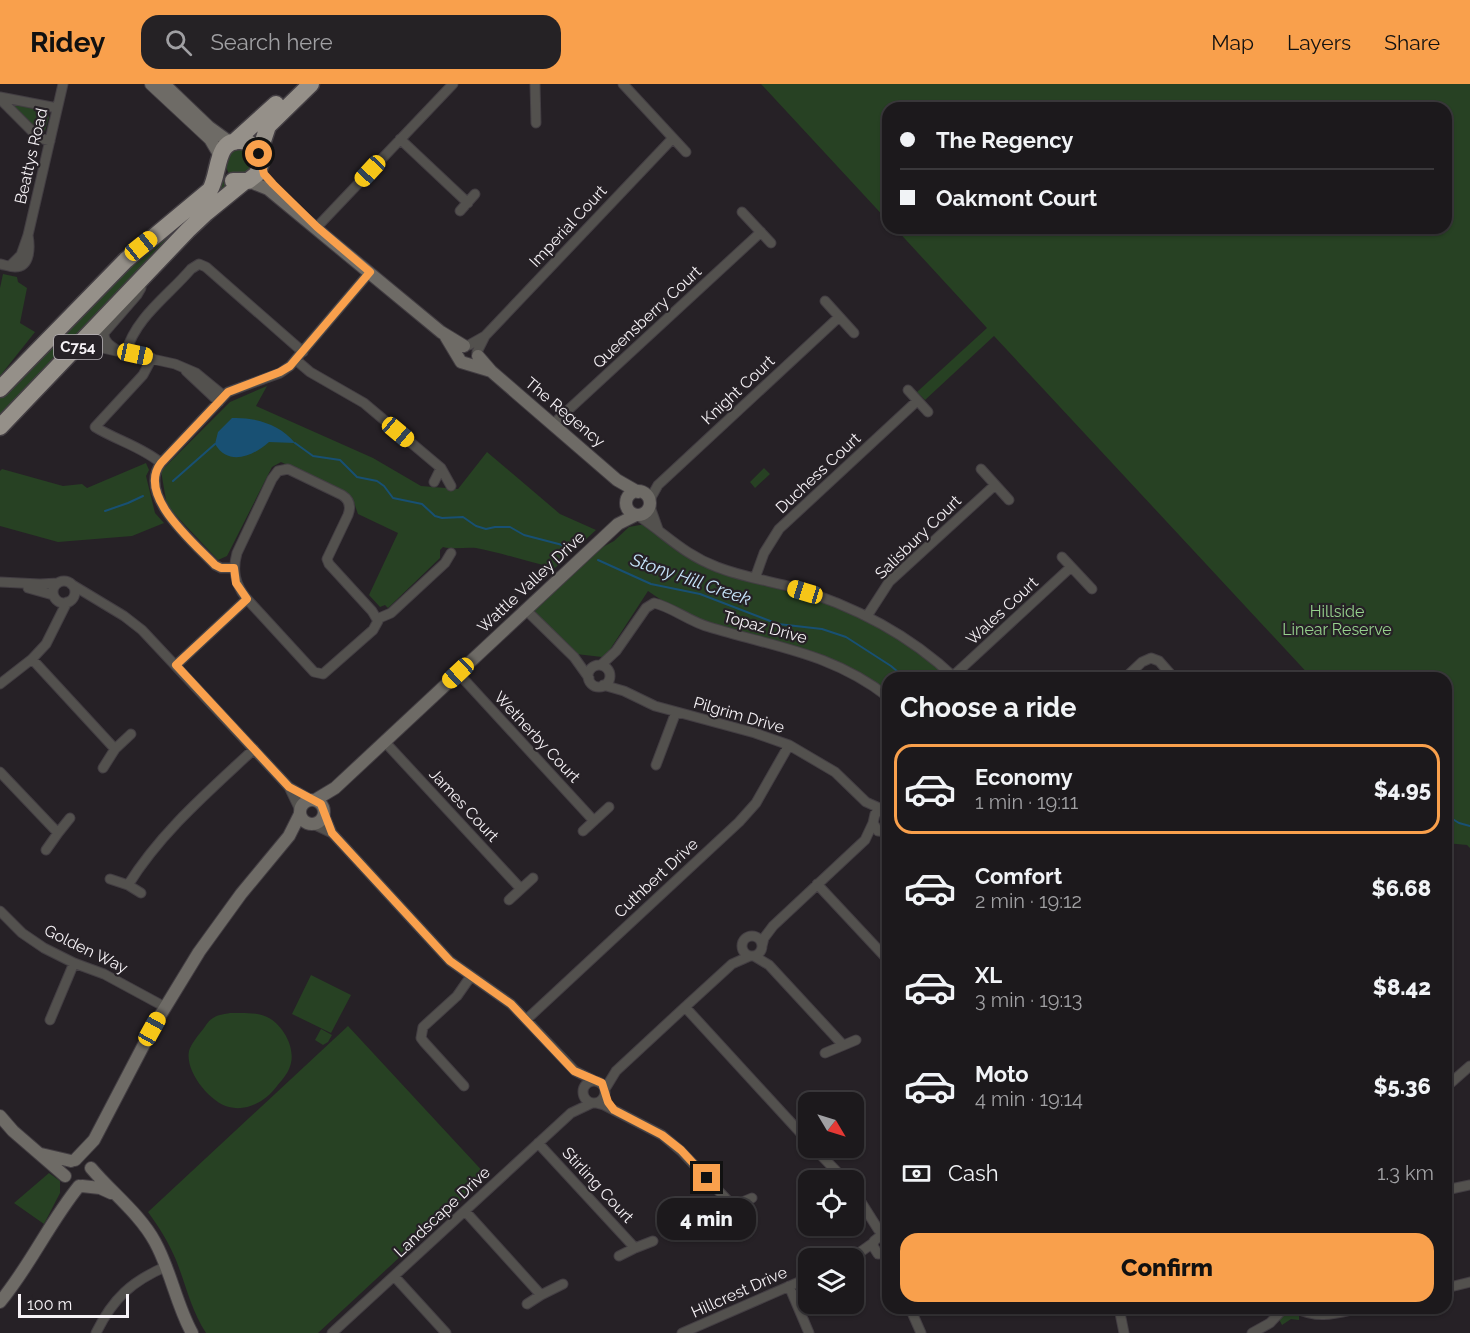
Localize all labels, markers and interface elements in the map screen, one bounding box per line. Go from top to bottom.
search box [141,15,561,69]
text: Ridey [30,26,105,59]
icon: search [162,26,195,59]
text: Search here [210,29,333,55]
text: Map [1211,30,1254,55]
text: Layers [1287,30,1351,55]
text: Share [1384,30,1440,55]
street label: Beattys Road [11,106,51,206]
text: The Regency [936,127,1073,153]
route start [245,140,272,167]
car [351,152,389,190]
street label: Imperial Court [525,181,611,271]
text: Oakmont Court [936,185,1097,211]
car [121,228,161,264]
street label: Queensberry Court [589,261,706,372]
road number: C754 [54,335,102,359]
car [116,341,154,367]
street label: Knight Court [698,351,779,429]
street label: The Regency [521,373,609,451]
car [378,414,418,450]
street label: Duchess Court [772,428,865,517]
street label: Salisbury Court [871,491,965,583]
street label: Wattle Valley Drive [473,527,589,637]
water label: Stony Hill Creek [627,548,754,610]
street label: Wales Court [962,573,1042,649]
car [785,578,825,606]
park label: Hillside Linear Reserve [1282,602,1392,639]
street label: Topaz Drive [721,607,809,647]
car [439,654,477,692]
street label: Wetherby Court [490,688,584,787]
text: Choose a ride [900,692,1076,723]
street label: Pilgrim Drive [691,693,787,737]
icon: car [903,762,957,816]
street label: James Court [425,764,503,846]
text: Economy [975,764,1073,790]
text: $4.95 [1374,776,1431,802]
text: 1 min · 19:11 [975,790,1078,814]
street label: Cuthbert Drive [610,834,702,922]
icon: car [903,861,957,915]
text: Comfort [975,863,1062,889]
text: $6.68 [1372,875,1431,901]
text: 2 min · 19:12 [975,889,1082,913]
street label: Golden Way [41,921,131,978]
icon: car [903,960,957,1014]
text: XL [975,962,1002,988]
text: $8.42 [1373,974,1431,1000]
text: 3 min · 19:13 [975,988,1082,1012]
car [135,1009,169,1049]
icon: car [903,1059,957,1113]
text: Moto [975,1061,1029,1087]
text: $5.36 [1373,1073,1431,1099]
text: 4 min · 19:14 [975,1087,1083,1111]
north arrow [798,1092,864,1158]
map controls [798,1092,864,1314]
street label: Stirling Court [558,1143,638,1227]
icon: cash [900,1157,933,1190]
text: Cash [948,1160,999,1186]
text: 1.3 km [1377,1161,1434,1185]
street label: Landscape Drive [390,1163,494,1261]
route end [693,1164,720,1191]
button: locate [798,1170,864,1236]
callout: 4 min [658,1199,756,1241]
text: 4 min [680,1207,733,1231]
button: Confirm [900,1233,1434,1302]
button: layers [798,1248,864,1314]
street label: Hillcrest Drive [688,1262,790,1322]
scale bar [18,1291,129,1318]
text: 100 m [27,1295,72,1314]

